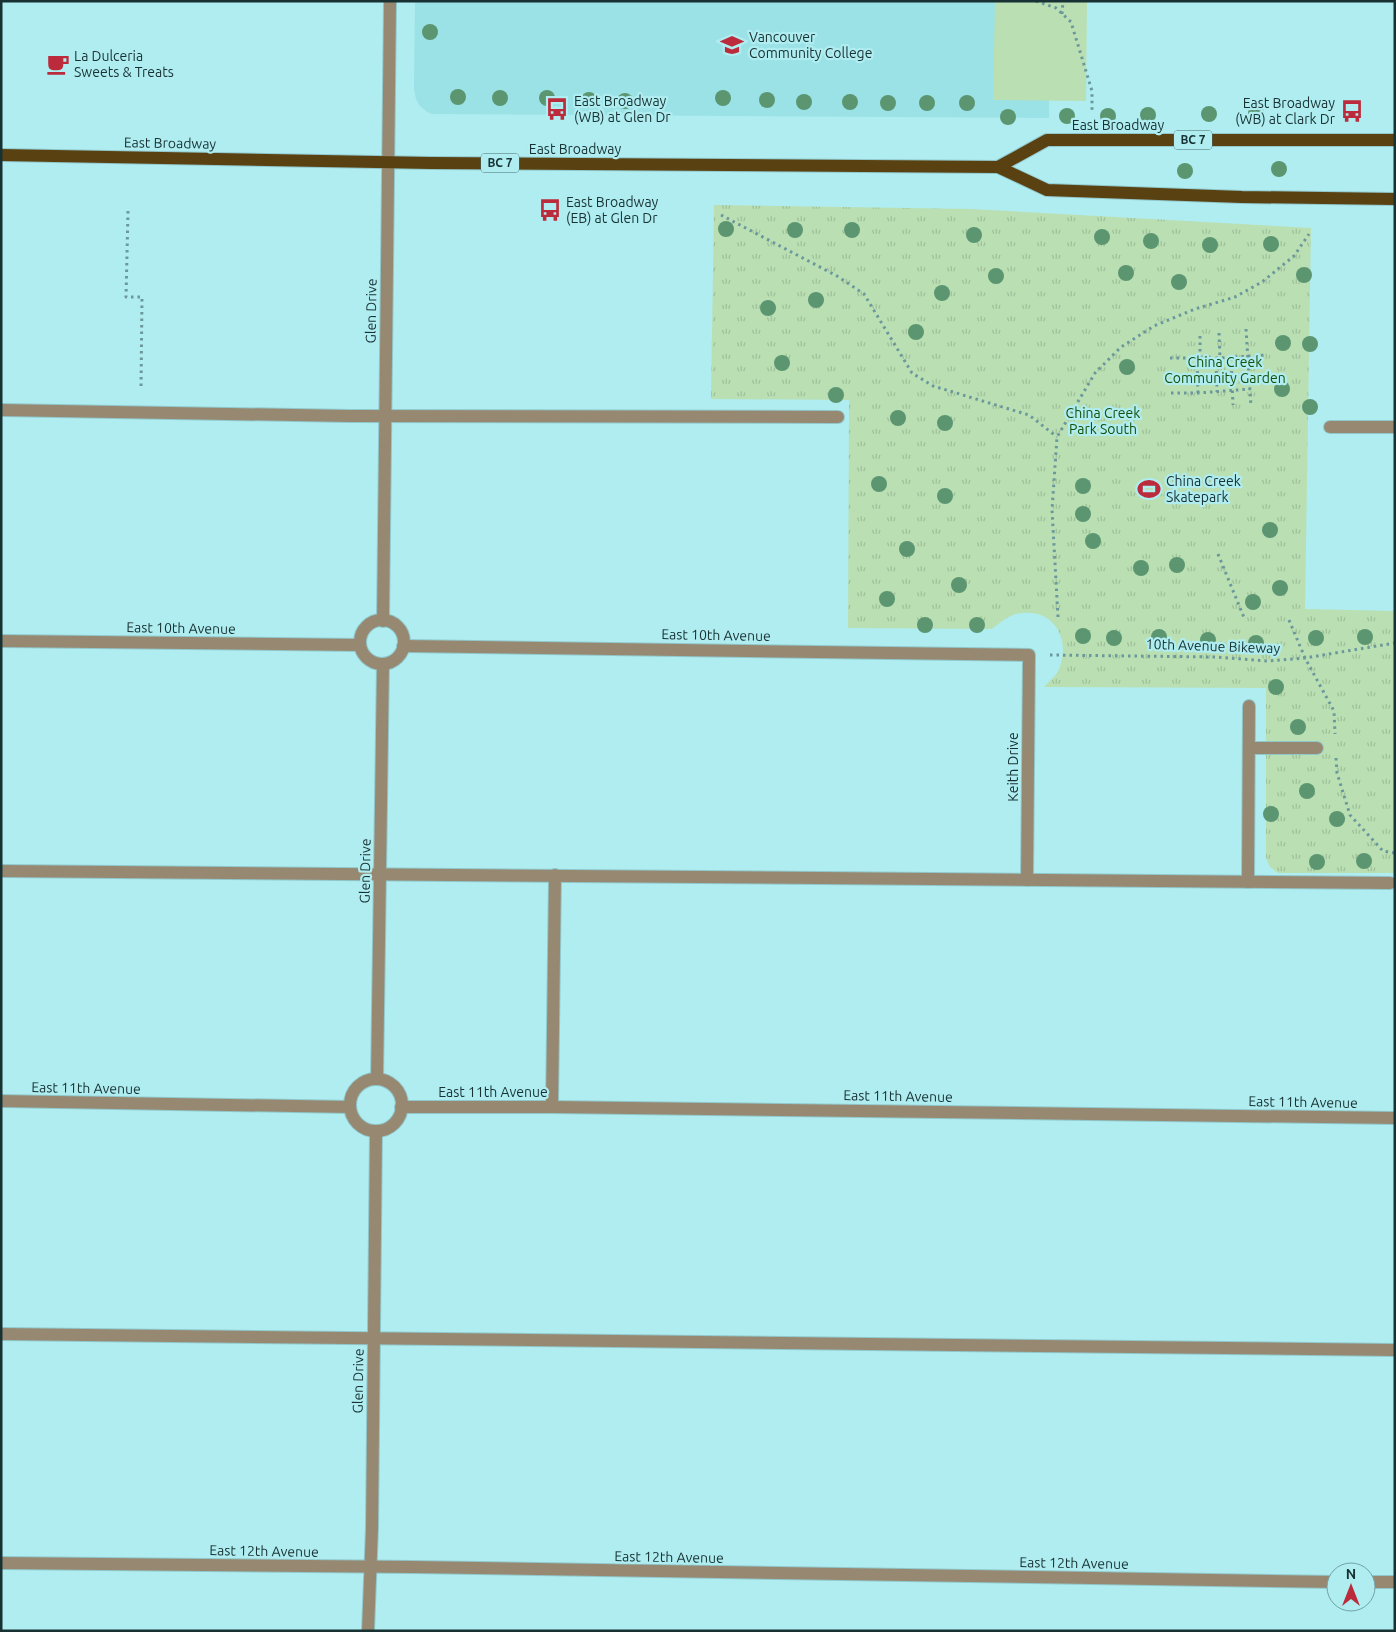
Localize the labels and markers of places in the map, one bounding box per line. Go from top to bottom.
place label: Vancouver Community College [749,29,872,61]
school or university icon: Vancouver Community College [719,32,745,58]
place label: La Dulceria Sweets & Treats [74,48,174,80]
cafe icon: La Dulceria Sweets & Treats [45,51,71,77]
place label: East Broadway (WB) at Glen Dr [574,93,671,125]
place label: East Broadway (WB) at Clark Dr [1235,95,1336,127]
bus stop icon: East Broadway (WB) at Glen Dr [544,96,570,122]
bus stop icon: East Broadway (WB) at Clark Dr [1339,98,1365,124]
place label: East Broadway (EB) at Glen Dr [566,194,659,226]
bus stop icon: East Broadway (EB) at Glen Dr [537,197,563,223]
place label: China Creek Skatepark [1166,473,1241,505]
sports icon: China Creek Skatepark [1136,476,1162,502]

